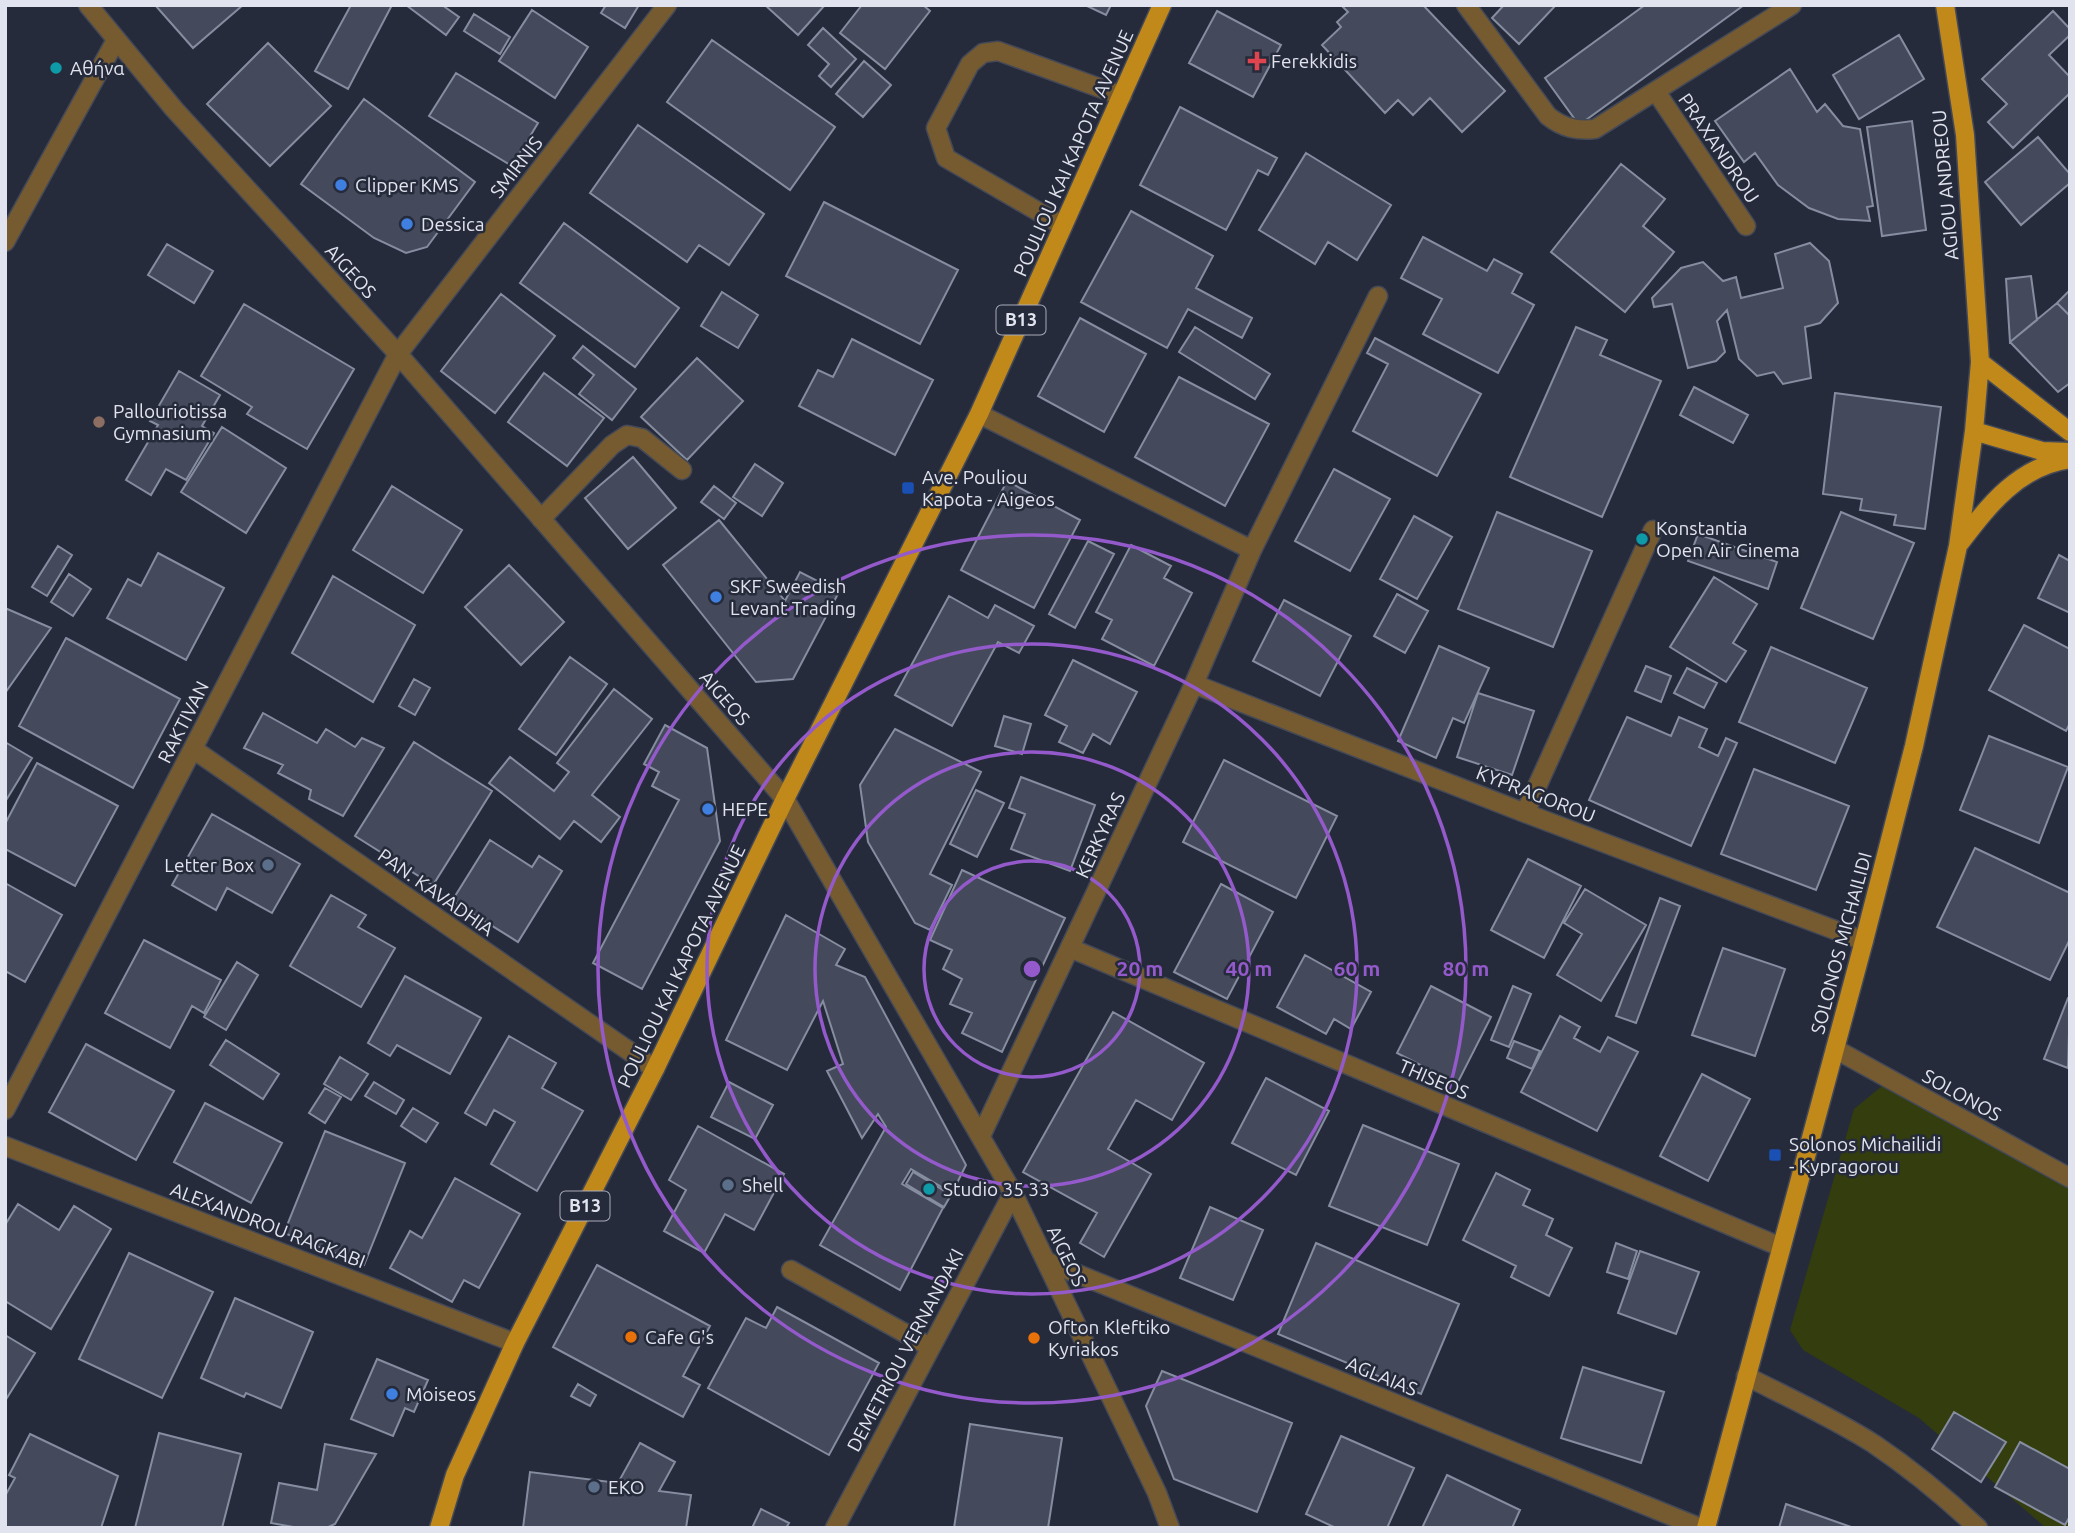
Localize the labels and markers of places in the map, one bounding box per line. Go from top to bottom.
place label: Ferekkidis [1271,50,1357,72]
marker: Ferekkidis [1249,53,1265,69]
place label: Αθήνα [70,57,125,79]
marker: Αθήνα [48,60,64,76]
place label: Clipper KMS [355,174,459,196]
marker: Clipper KMS [333,177,349,193]
place label: Dessica [421,213,485,235]
marker: Dessica [399,216,415,232]
place label: Pallouriotissa Gymnasium [113,400,227,444]
marker: Pallouriotissa Gymnasium [91,414,107,430]
place label: Ave. Pouliou Kapota - Aigeos [922,466,1055,510]
marker: Ave. Pouliou Kapota - Aigeos [900,480,916,496]
place label: Konstantia Open Air Cinema [1656,517,1800,561]
marker: Konstantia Open Air Cinema [1634,531,1650,547]
place label: SKF Sweedish Levant Trading [730,575,856,619]
marker: SKF Sweedish Levant Trading [708,589,724,605]
place label: HEPE [722,798,768,820]
marker: HEPE [700,801,716,817]
place label: Letter Box [164,854,254,876]
marker: Letter Box [260,857,276,873]
centre of rings [1020,957,1044,981]
place label: Solonos Michailidi - Kypragorou [1789,1133,1941,1177]
marker: Solonos Michailidi - Kypragorou [1767,1147,1783,1163]
place label: Shell [742,1174,783,1196]
marker: Shell [720,1177,736,1193]
place label: Studio 35 33 [943,1178,1050,1200]
marker: Studio 35 33 [921,1181,937,1197]
place label: Ofton Kleftiko Kyriakos [1048,1316,1170,1360]
place label: Cafe G's [645,1326,714,1348]
marker: Cafe G's [623,1329,639,1345]
marker: Ofton Kleftiko Kyriakos [1026,1330,1042,1346]
place label: Moiseos [406,1383,476,1405]
marker: Moiseos [384,1386,400,1402]
place label: EKO [608,1476,644,1498]
marker: EKO [586,1479,602,1495]

